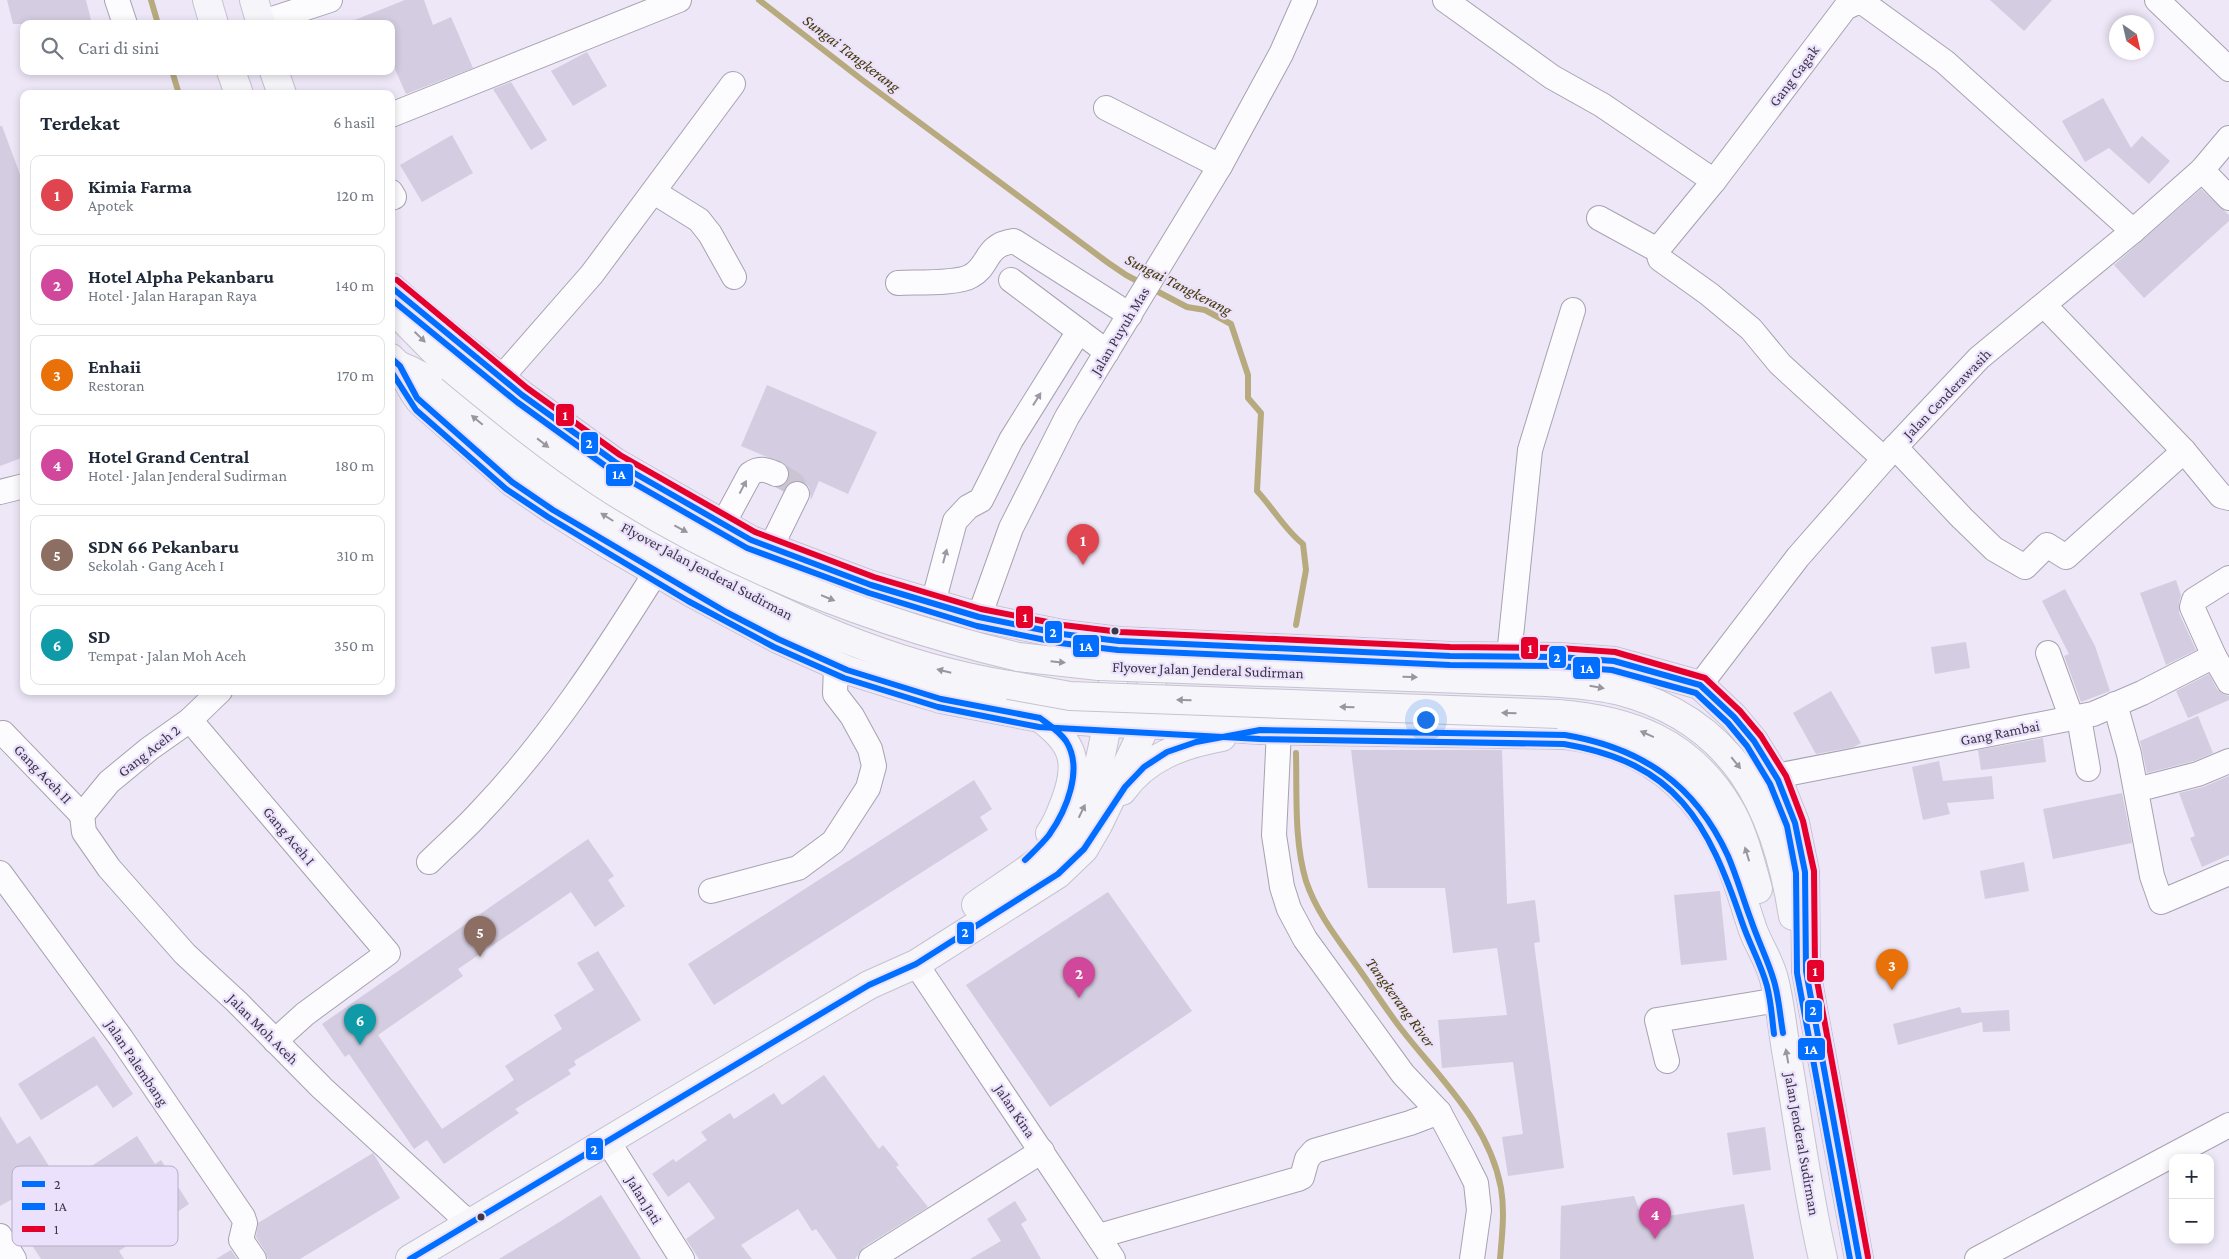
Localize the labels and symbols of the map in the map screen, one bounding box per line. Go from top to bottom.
water label: Sungai Tangkerang [799,11,904,97]
north arrow [2109,15,2154,60]
street label: Gang Gagak [1766,42,1823,110]
water label: Sungai Tangkerang [1122,250,1236,320]
street label: Jalan Puyuh Mas [1086,284,1153,380]
one-way arrow [413,331,425,343]
street label: Jalan Cenderawasih [1899,346,1995,444]
one-way arrow [1032,392,1041,405]
line badge: 1 [555,403,575,427]
text: 1 [562,407,568,423]
one-way arrow [471,414,483,426]
line badge: 2 [580,431,599,455]
text: 2 [585,435,593,451]
one-way arrow [537,437,550,448]
line badge: 1A [605,463,634,487]
text: 1A [612,466,626,482]
one-way arrow [739,480,748,494]
one-way arrow [600,512,614,521]
street label: Flyover Jalan Jenderal Sudirman [618,519,795,624]
pin: 1 [1067,524,1099,565]
one-way arrow [673,525,688,533]
one-way arrow [942,549,950,564]
one-way arrow [821,594,836,602]
line badge: 1 [1015,605,1034,629]
text: 1 [1022,609,1028,625]
line badge: 2 [1044,620,1063,644]
text: 2 [1049,624,1057,640]
unlabelled marker [1110,626,1120,636]
line badge: 1A [1072,634,1100,658]
line badge: 1 [1520,636,1539,660]
text: 1A [1079,638,1093,654]
text: 1 [1527,640,1533,656]
line badge: 2 [1548,645,1567,669]
text: 2 [1553,649,1561,665]
line badge: 1A [1572,656,1601,680]
one-way arrow [1051,658,1067,666]
street label: Flyover Jalan Jenderal Sudirman [1112,659,1304,682]
text: 1A [1580,660,1594,676]
one-way arrow [937,667,952,675]
one-way arrow [1402,674,1418,682]
one-way arrow [1589,684,1605,692]
one-way arrow [1176,696,1192,704]
one-way arrow [1338,702,1354,710]
your location [1413,707,1439,733]
one-way arrow [1501,708,1517,716]
street label: Gang Rambai [1959,717,2041,749]
street label: Gang Aceh 2 [115,722,184,781]
one-way arrow [1640,729,1654,737]
street label: Gang Aceh II [10,741,75,808]
one-way arrow [1731,756,1742,769]
street label: Gang Aceh I [259,804,318,869]
one-way arrow [1078,804,1086,818]
one-way arrow [1743,846,1751,861]
pin: 5 [464,916,496,957]
line badge: 2 [956,921,975,945]
text: 2 [961,924,969,940]
pin: 3 [1876,949,1908,990]
water label: Tangkerang River [1362,954,1439,1051]
pin: 2 [1063,957,1095,998]
line badge: 1 [1806,959,1825,983]
text: 1 [1812,963,1818,979]
street label: Jalan Moh Aceh [222,989,302,1068]
line badge: 2 [1804,999,1823,1023]
text: 2 [1809,1002,1817,1018]
pin: 6 [344,1004,376,1045]
street label: Jalan Palembang [100,1015,172,1109]
line badge: 1A [1797,1037,1826,1061]
text: 1A [1804,1041,1818,1057]
one-way arrow [1783,1048,1791,1064]
street label: Jalan Jenderal Sudirman [1780,1069,1822,1217]
street label: Jalan Kina [989,1080,1039,1141]
line badge: 2 [585,1137,604,1161]
text: 2 [590,1141,598,1157]
legend [12,1166,178,1246]
street label: Jalan Jati [621,1171,665,1227]
text: 2 [54,1176,61,1192]
text: 1A [54,1198,67,1214]
pin: 4 [1639,1198,1671,1239]
unlabelled marker [476,1212,486,1222]
text: 1 [54,1221,59,1237]

